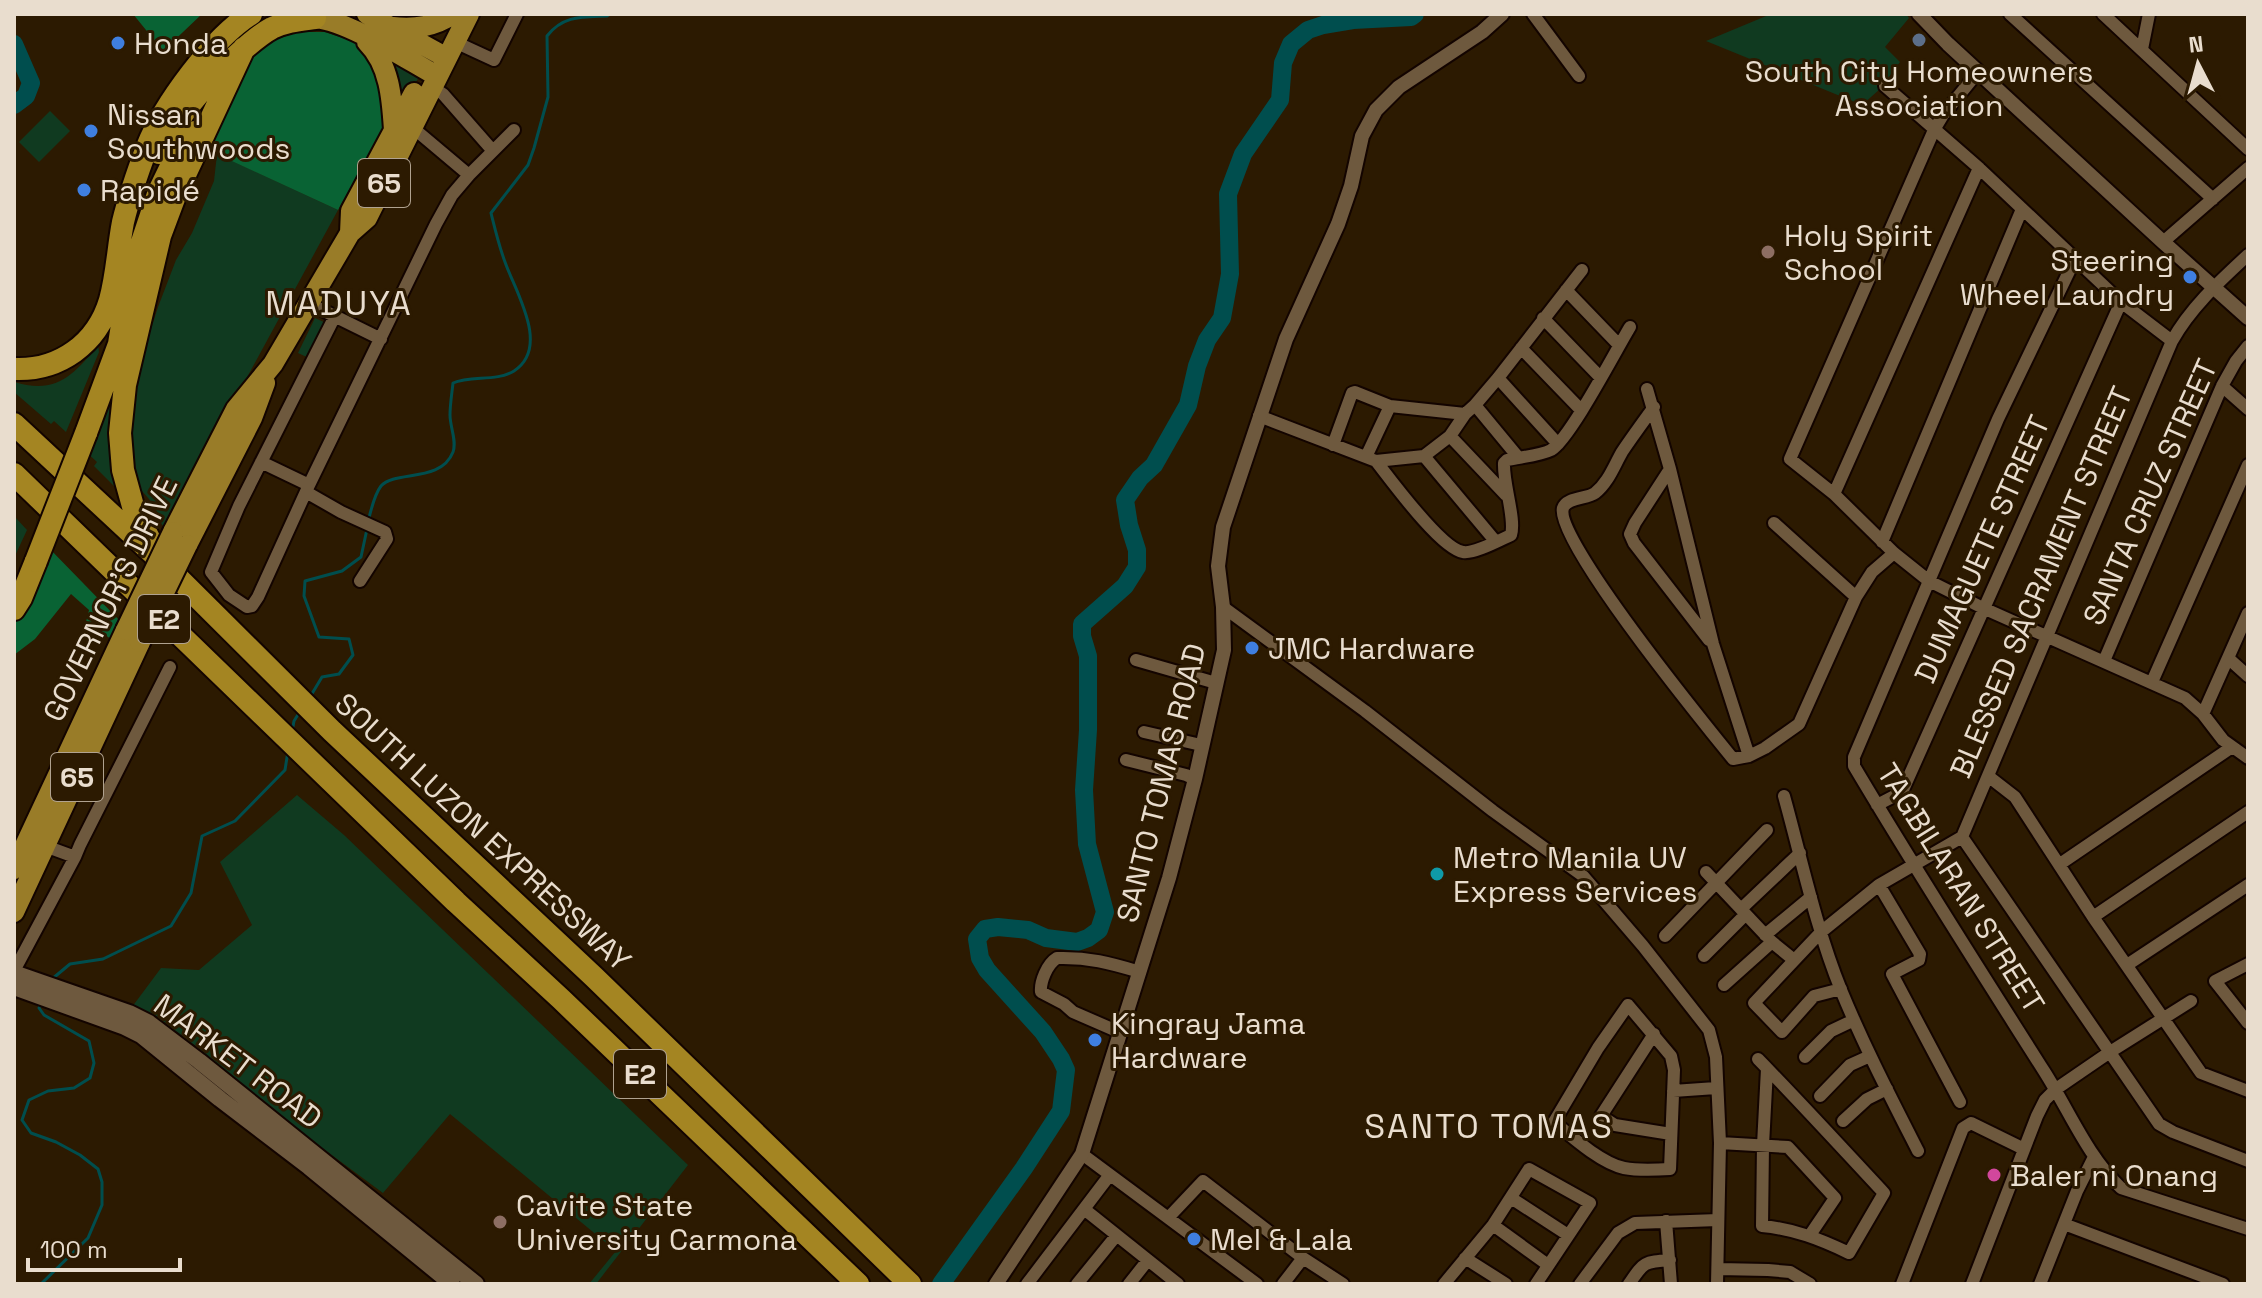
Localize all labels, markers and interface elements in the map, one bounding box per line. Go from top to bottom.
place label: Honda [134,24,227,63]
north arrow [2158,24,2238,104]
text: N [2187,29,2205,59]
marker: South City Homeowners Association [1910,31,1928,49]
marker: Honda [109,34,127,52]
place label: South City Homeowners Association [1745,52,2093,125]
place label: Nissan Southwoods [107,95,290,168]
marker: Nissan Southwoods [82,122,100,140]
road number: 65 [358,159,410,207]
place label: Rapidé [100,171,200,210]
marker: Rapidé [75,181,93,199]
place label: Holy Spirit School [1784,216,1933,289]
place label: Steering Wheel Laundry [1960,241,2174,314]
marker: Holy Spirit School [1759,243,1777,261]
marker: Steering Wheel Laundry [2181,268,2199,286]
district label: MADUYA [265,282,413,325]
street label: SANTA CRUZ STREET [2074,353,2226,631]
street label: BLESSED SACRAMENT STREET [1941,381,2141,783]
street label: DUMAGUETE STREET [1905,409,2059,689]
street label: GOVERNOR'S DRIVE [34,470,186,728]
road number: E2 [138,595,190,643]
place label: JMC Hardware [1268,629,1475,668]
marker: JMC Hardware [1243,639,1261,657]
street label: SANTO TOMAS ROAD [1107,640,1215,926]
street label: SOUTH LUZON EXPRESSWAY [327,684,639,980]
road number: 65 [51,753,103,801]
street label: TAGBILARAN STREET [1868,756,2054,1020]
place label: Metro Manila UV Express Services [1453,838,1697,911]
marker: Metro Manila UV Express Services [1428,865,1446,883]
street label: MARKET ROAD [146,985,330,1137]
place label: Kingray Jama Hardware [1111,1004,1305,1077]
marker: Kingray Jama Hardware [1086,1031,1104,1049]
road number: E2 [614,1050,666,1098]
district label: SANTO TOMAS [1364,1105,1614,1148]
place label: Baler ni Onang [2010,1156,2218,1195]
marker: Baler ni Onang [1985,1166,2003,1184]
place label: Cavite State University Carmona [516,1186,797,1259]
marker: Cavite State University Carmona [491,1213,509,1231]
place label: Mel & Lala [1210,1220,1353,1259]
scale bar [28,1222,180,1272]
marker: Mel & Lala [1185,1230,1203,1248]
text: 100 m [40,1234,108,1265]

